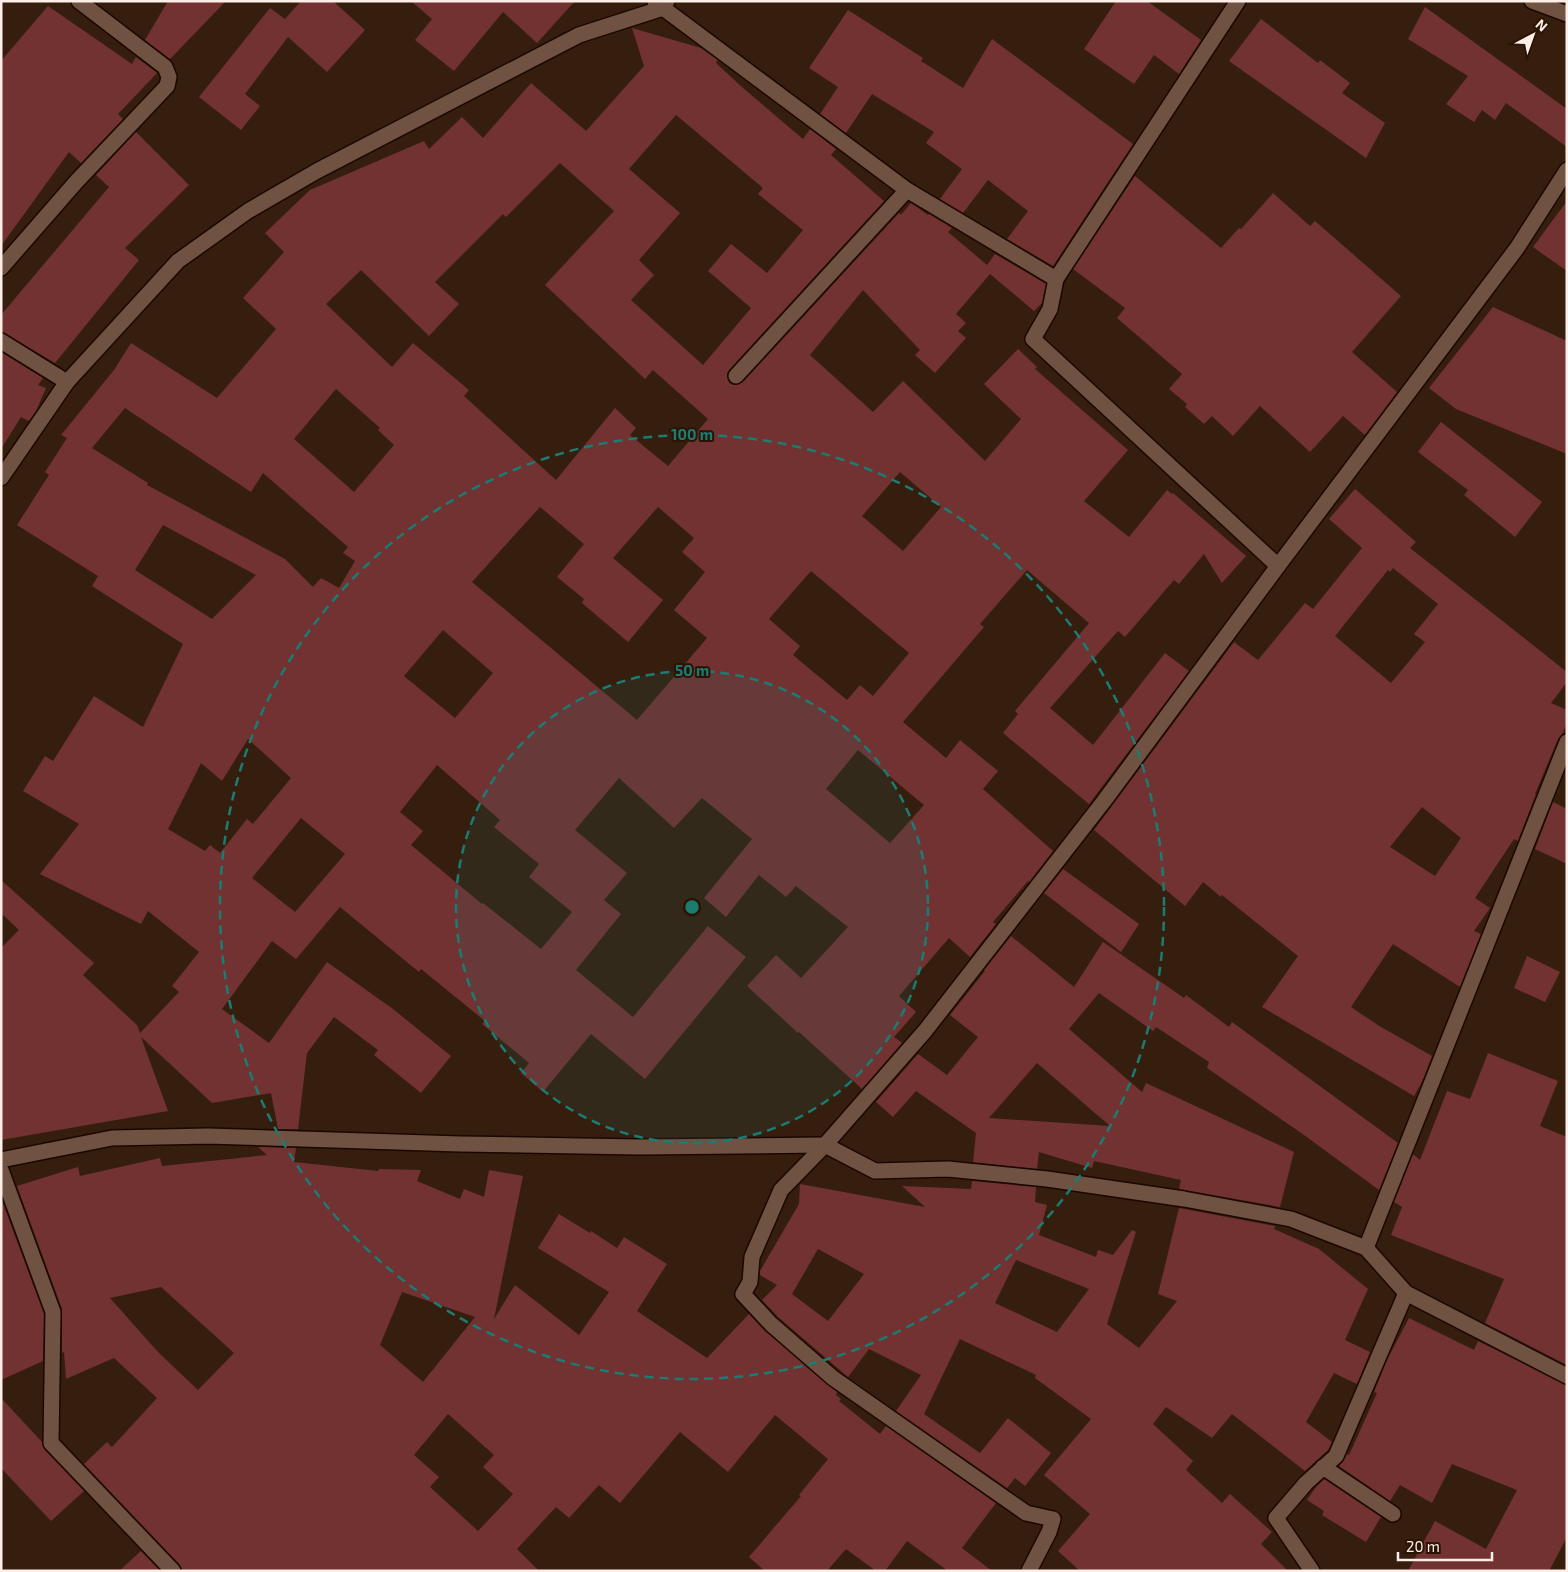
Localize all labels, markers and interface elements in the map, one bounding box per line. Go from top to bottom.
north arrow [1508,10,1558,60]
text: N [1532,15,1551,35]
text: 100 m [671,425,713,443]
text: 50 m [675,661,709,679]
centre of rings [683,898,701,916]
scale bar [1398,1530,1492,1562]
text: 20 m [1406,1537,1440,1555]

